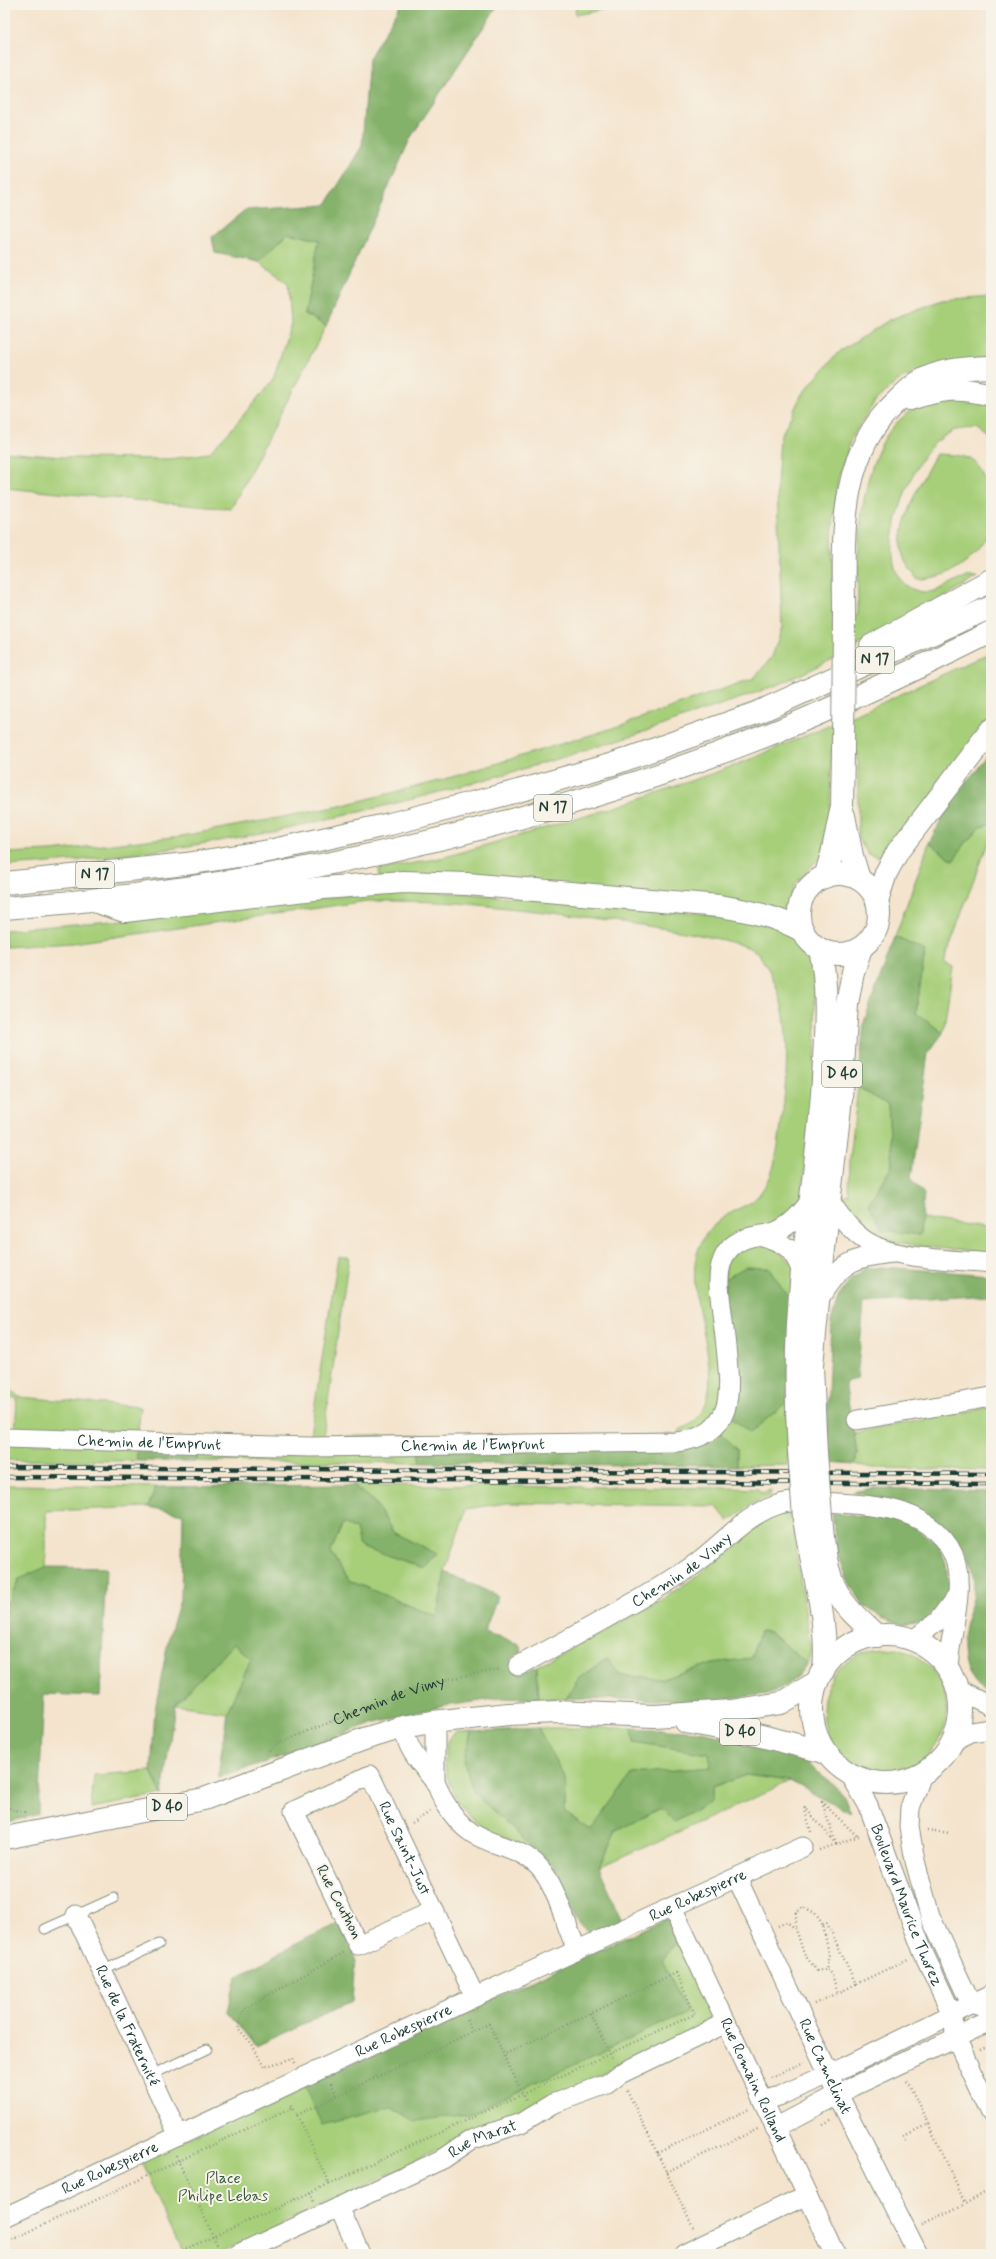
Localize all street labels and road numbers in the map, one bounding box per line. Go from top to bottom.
road number: N 17 [856,647,894,673]
road number: N 17 [534,795,572,821]
road number: N 17 [76,862,114,888]
road number: D 40 [822,1061,862,1087]
street label: Chemin de l'Emprunt [77,1430,221,1455]
street label: Chemin de l'Emprunt [401,1433,545,1456]
street label: Chemin de Vimy [628,1527,736,1612]
street label: Chemin de Vimy [329,1670,447,1730]
road number: D 40 [720,1719,760,1745]
road number: D 40 [147,1794,187,1820]
street label: Rue Saint-Just [373,1798,436,1899]
street label: Boulevard Maurice Thorez [866,1821,948,1990]
street label: Rue Couthon [311,1861,367,1943]
street label: Rue Robespierre [646,1864,750,1926]
street label: Rue de la Fraternité [90,1962,165,2089]
street label: Rue Robespierre [352,1999,456,2062]
street label: Rue Romain Rolland [715,2014,791,2145]
street label: Rue Camelinat [794,2015,857,2118]
street label: Rue Marat [444,2114,520,2163]
street label: Rue Robespierre [58,2136,162,2200]

